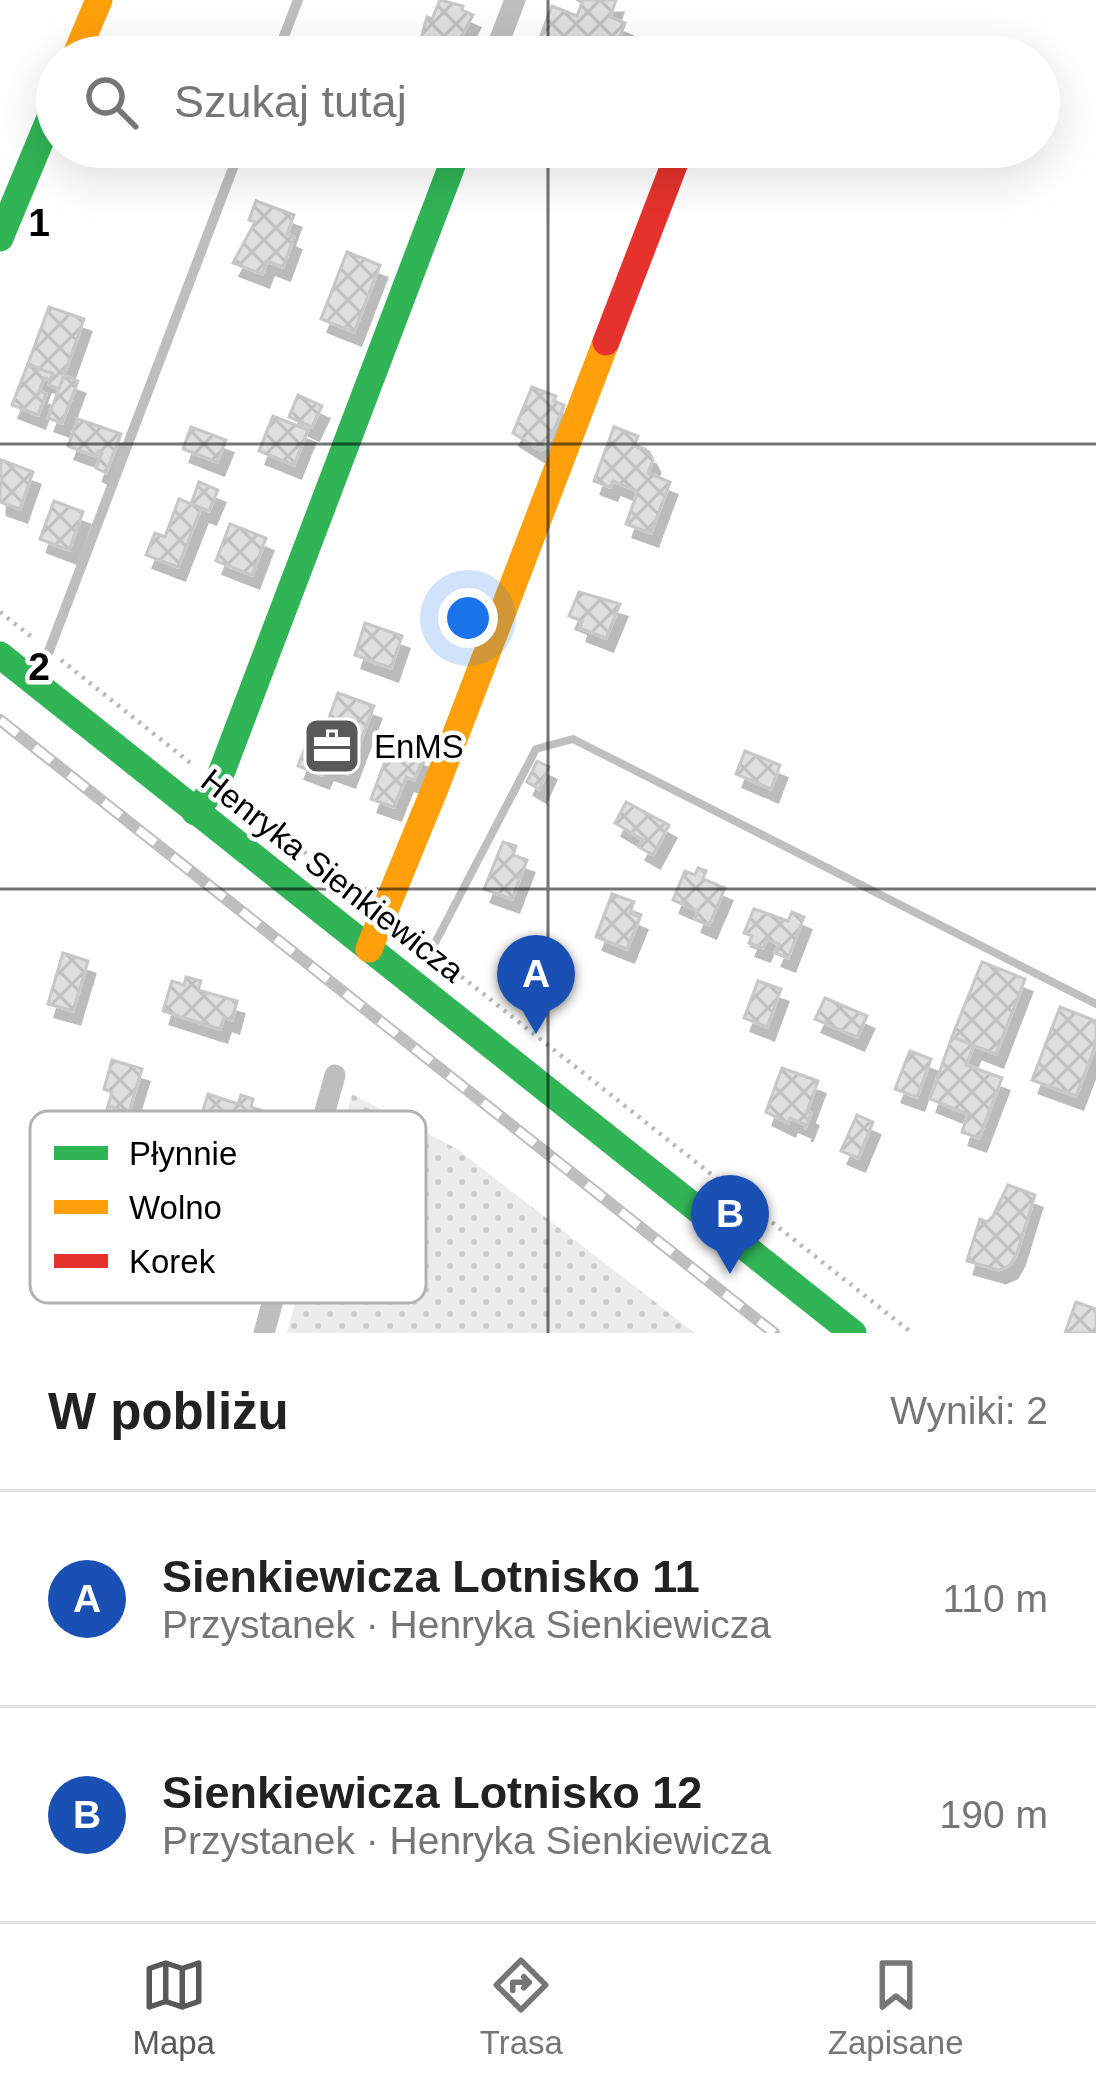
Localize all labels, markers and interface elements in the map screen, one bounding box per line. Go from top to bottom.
search box [36,36,1060,168]
icon: search [78,69,144,135]
text: Szukaj tutaj [174,76,407,127]
text: 1 [28,201,50,244]
your location [438,588,498,648]
text: 2 [28,645,50,688]
office icon: EnMS [301,715,363,777]
place label: EnMS [374,728,464,765]
street label: Henryka Sienkiewicza [194,761,472,990]
pin: A [497,935,575,1034]
legend [30,1111,426,1303]
text: Płynnie [129,1135,237,1172]
pin: B [691,1175,769,1274]
text: Wolno [129,1189,222,1226]
text: Korek [129,1243,216,1280]
text: W pobliżu [48,1383,289,1440]
text: Wyniki: 2 [890,1389,1048,1432]
text: Sienkiewicza Lotnisko 11 [162,1551,700,1602]
text: A [73,1577,101,1620]
text: 110 m [943,1577,1048,1620]
text: Przystanek · Henryka Sienkiewicza [162,1603,771,1646]
text: Sienkiewicza Lotnisko 12 [162,1767,702,1818]
text: B [73,1793,101,1836]
text: 190 m [940,1793,1048,1836]
text: Przystanek · Henryka Sienkiewicza [162,1819,771,1862]
tab: Mapa [132,1952,215,2062]
tab: Trasa [480,1952,563,2062]
tab: Zapisane [828,1952,964,2062]

